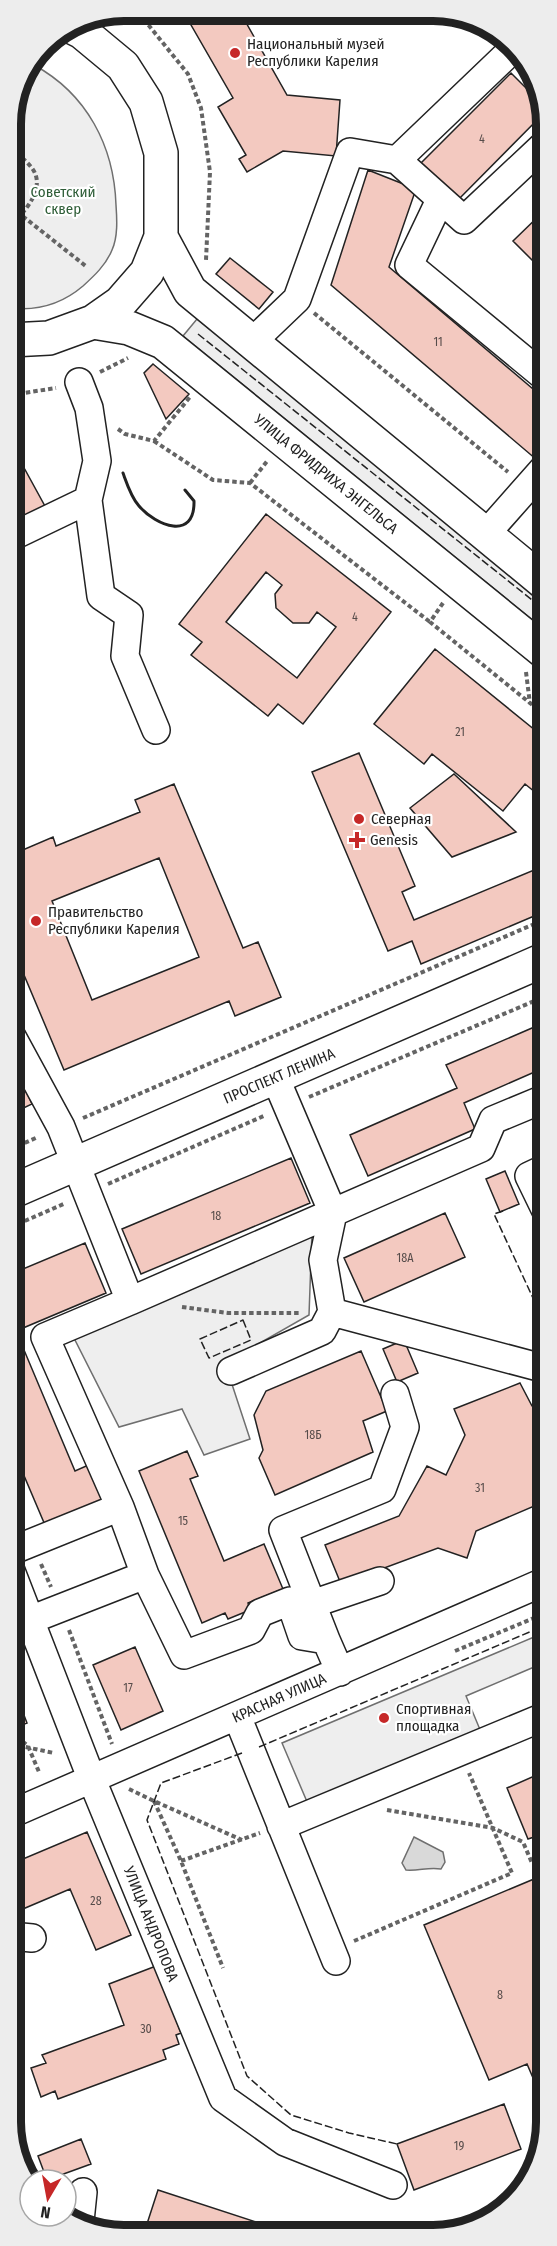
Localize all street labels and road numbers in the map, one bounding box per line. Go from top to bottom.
street label: УЛИЦА ФРИДРИХА ЭНГЕЛЬСА [250,410,402,538]
street label: ПРОСПЕКТ ЛЕНИНА [220,1044,338,1108]
street label: КРАСНАЯ УЛИЦА [229,1669,329,1727]
street label: УЛИЦА АНДРОПОВА [119,1863,182,1984]

